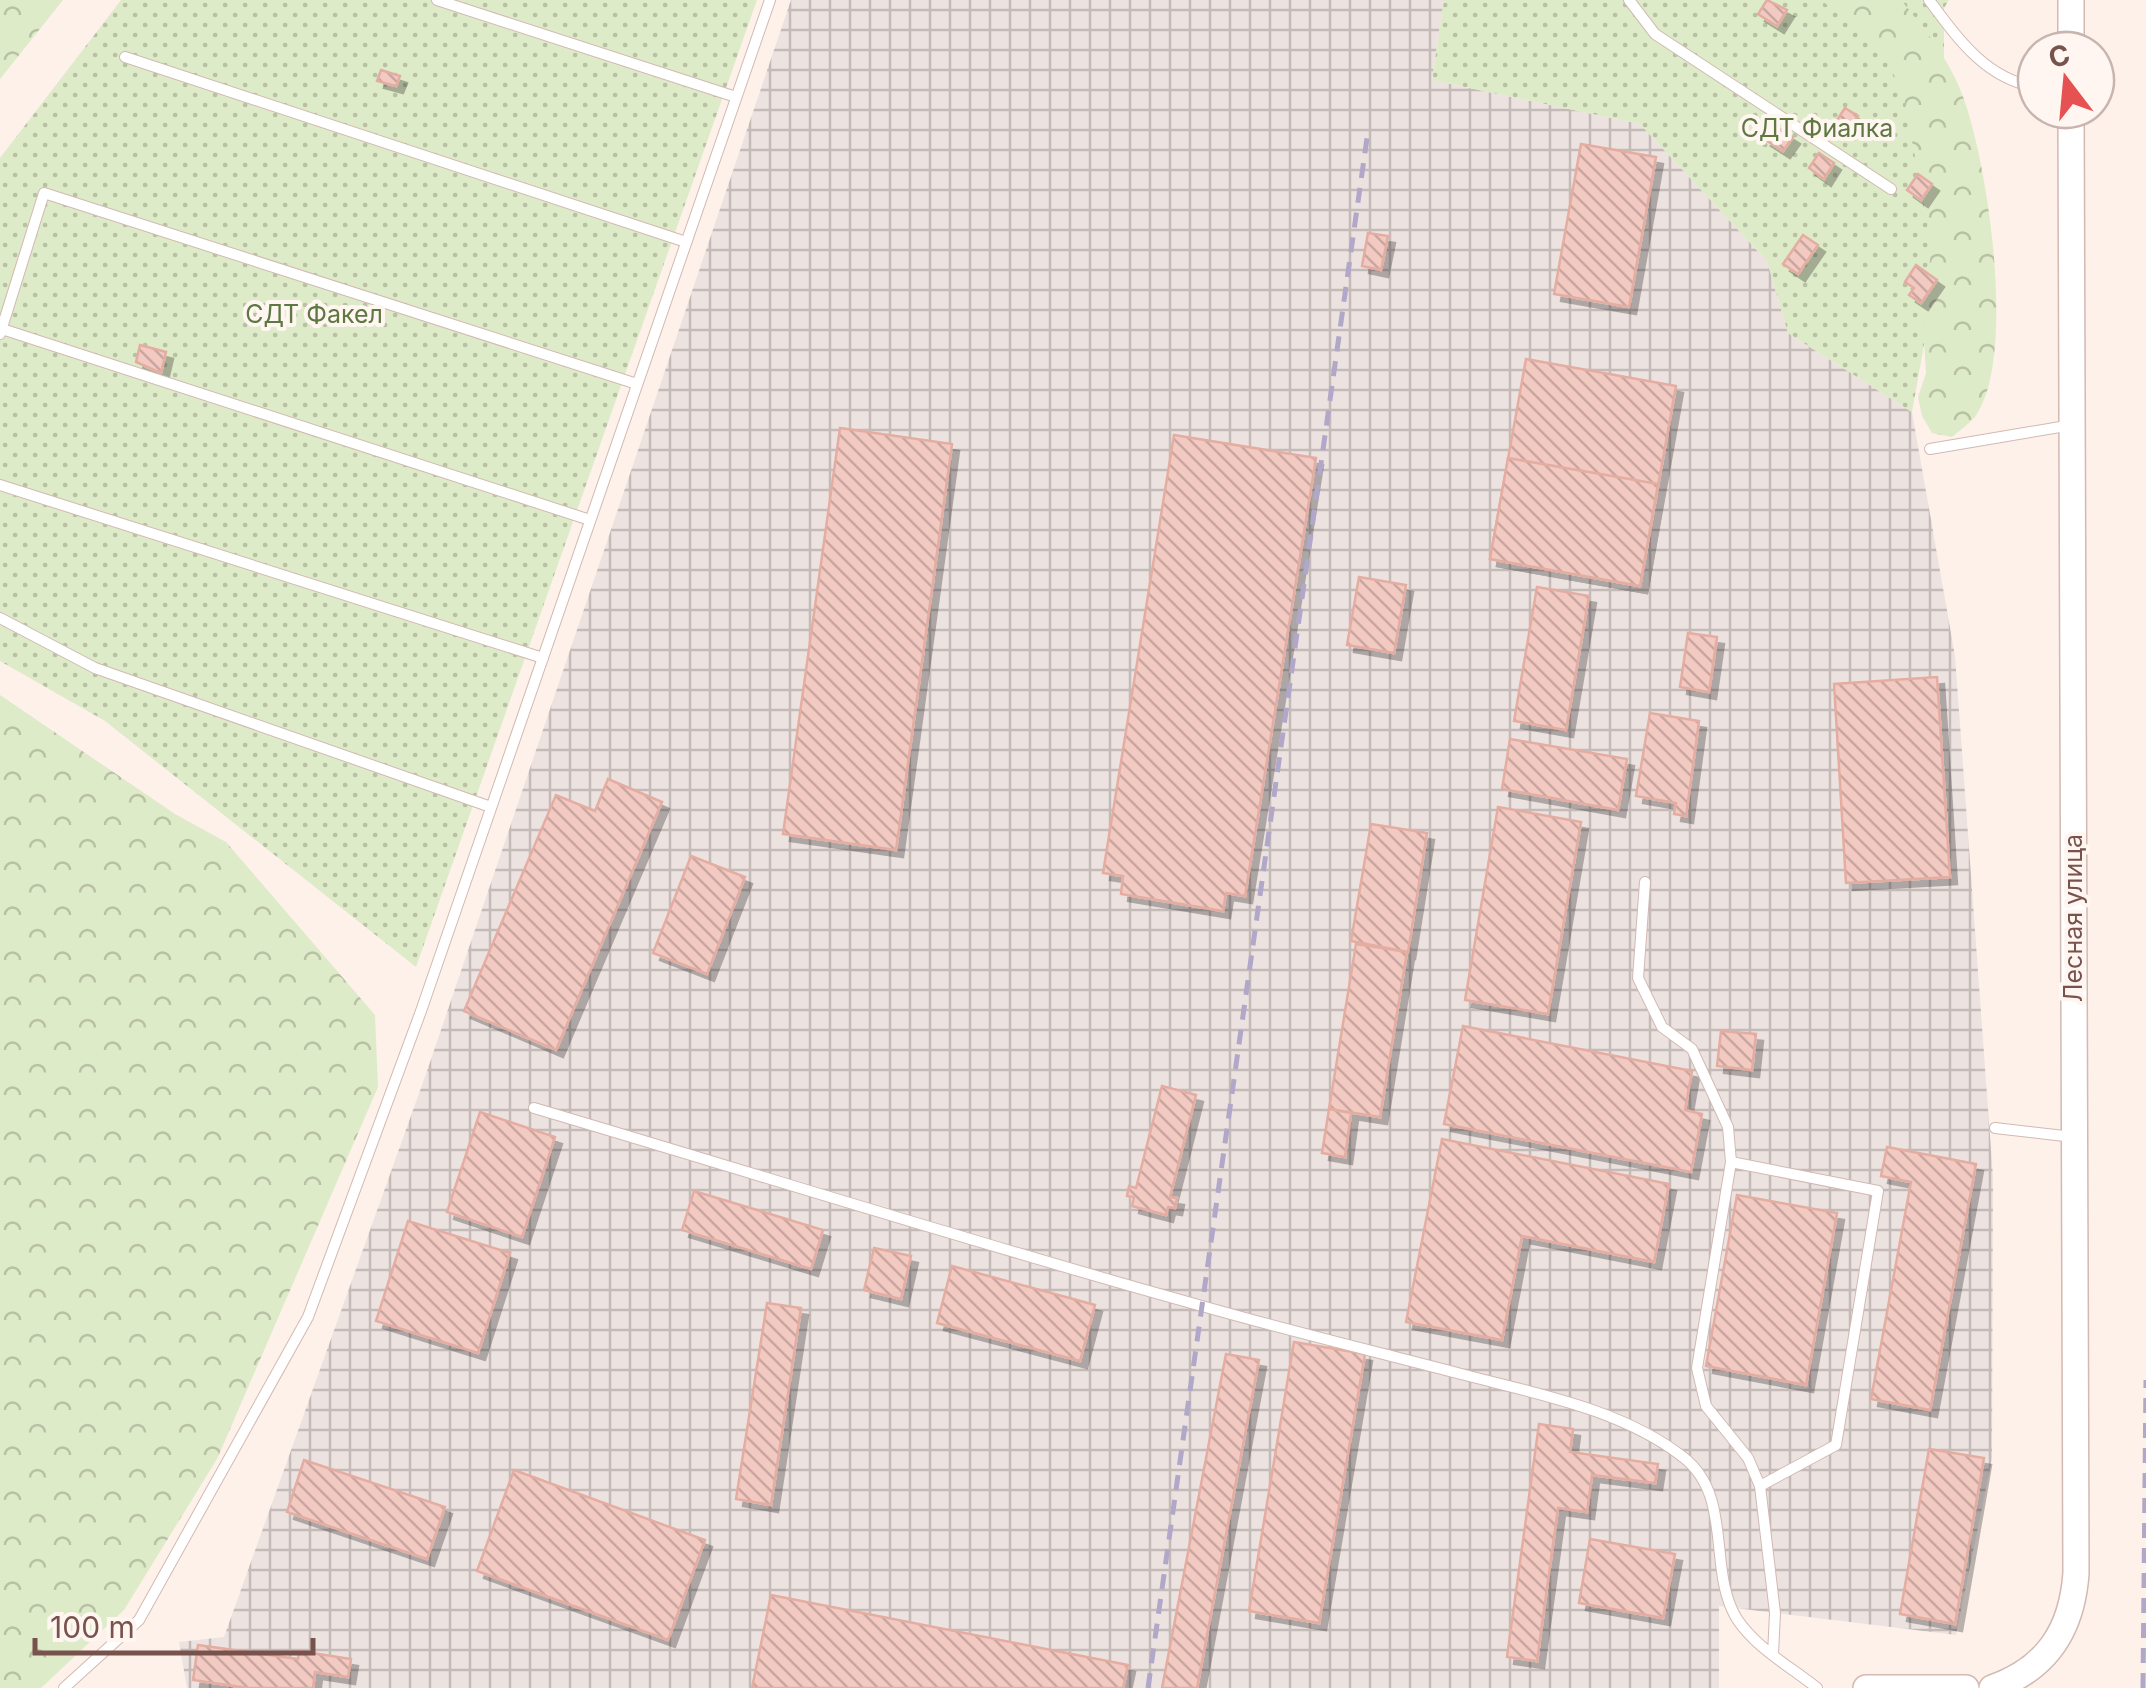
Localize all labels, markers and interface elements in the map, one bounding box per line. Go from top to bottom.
north arrow [2016,30,2116,130]
text: С [2044,37,2074,75]
park label: СДТ Фиалка [1741,113,1893,143]
park label: СДТ Факел [245,299,383,329]
street label: Лесная улица [2058,834,2088,1002]
scale bar [35,1593,312,1655]
text: 100 m [50,1609,135,1645]

